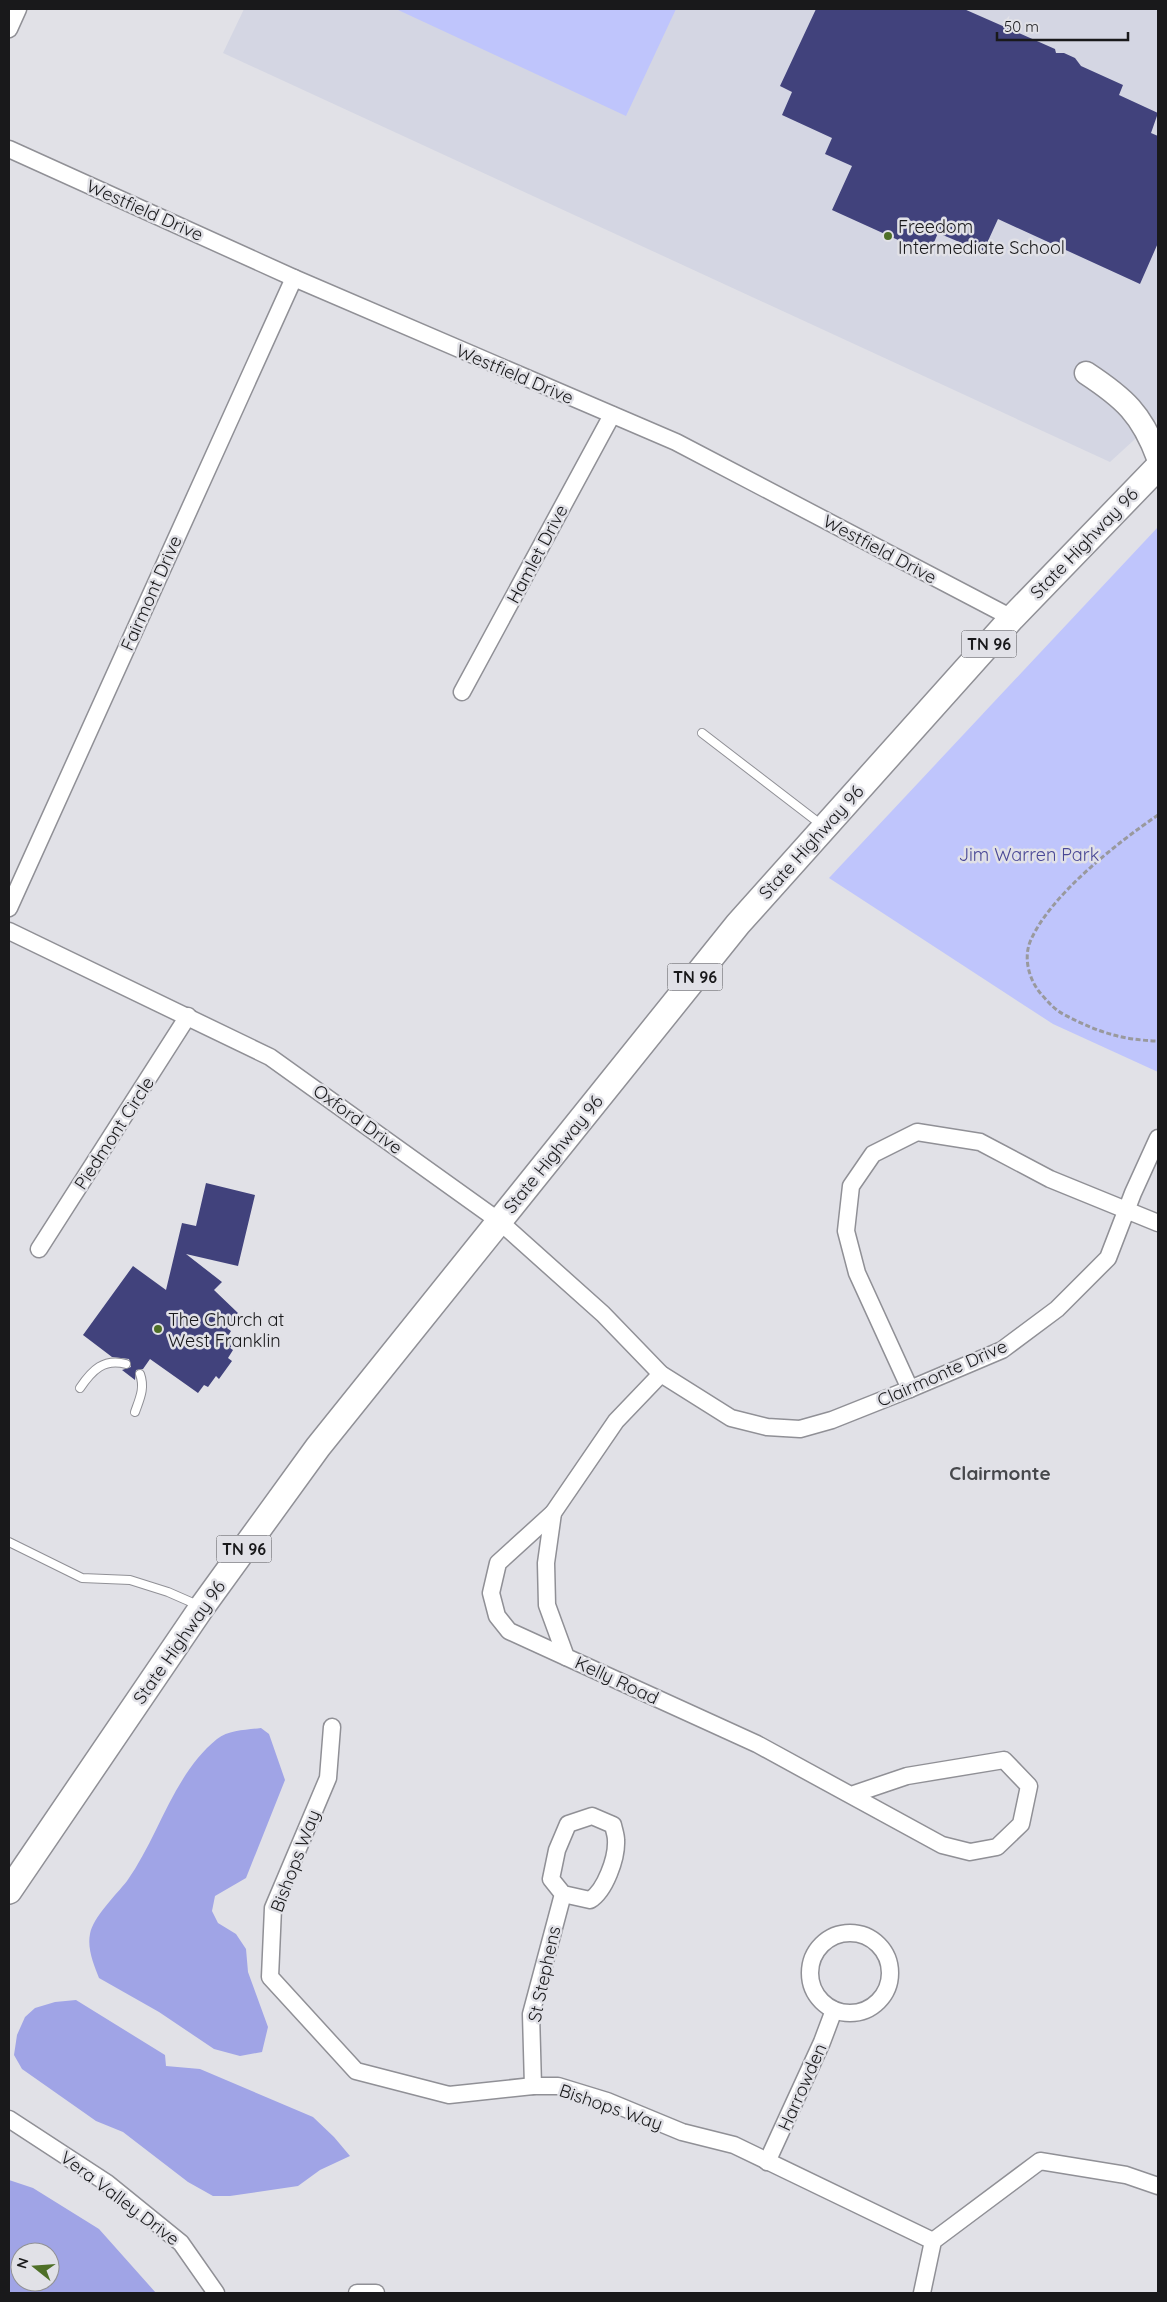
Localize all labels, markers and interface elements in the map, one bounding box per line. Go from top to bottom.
scale bar [997,10,1128,42]
text: 50 m [1004,17,1039,36]
street label: Westfield Drive [83,174,207,246]
place label: Freedom Intermediate School [898,215,1065,259]
marker: Freedom Intermediate School [882,230,894,242]
street label: Westfield Drive [453,339,577,409]
street label: State Highway 96 [1025,482,1143,603]
street label: Hamlet Drive [501,501,573,607]
street label: Westfield Drive [819,509,941,589]
street label: Fairmont Drive [115,532,187,654]
road number: TN 96 [962,630,1016,658]
street label: State Highway 96 [754,780,869,904]
park label: Jim Warren Park [959,843,1099,866]
road number: TN 96 [668,964,722,990]
street label: Piedmont Circle [69,1072,159,1194]
street label: Oxford Drive [309,1079,407,1159]
street label: State Highway 96 [498,1090,608,1218]
place label: The Church at West Franklin [168,1308,284,1352]
marker: The Church at West Franklin [152,1323,164,1335]
street label: Clairmonte Drive [874,1334,1010,1412]
district label: Clairmonte [949,1461,1051,1485]
road number: TN 96 [216,1536,272,1562]
street label: State Highway 96 [128,1575,230,1708]
street label: Kelly Road [571,1651,663,1709]
street label: Bishops Way [265,1807,325,1915]
street label: St Stephens [523,1924,565,2024]
street label: Harrowden [773,2040,831,2134]
street label: Bishops Way [556,2079,666,2135]
street label: Vera Valley Drive [56,2146,184,2250]
north arrow [10,2242,60,2292]
text: N [12,2256,33,2271]

